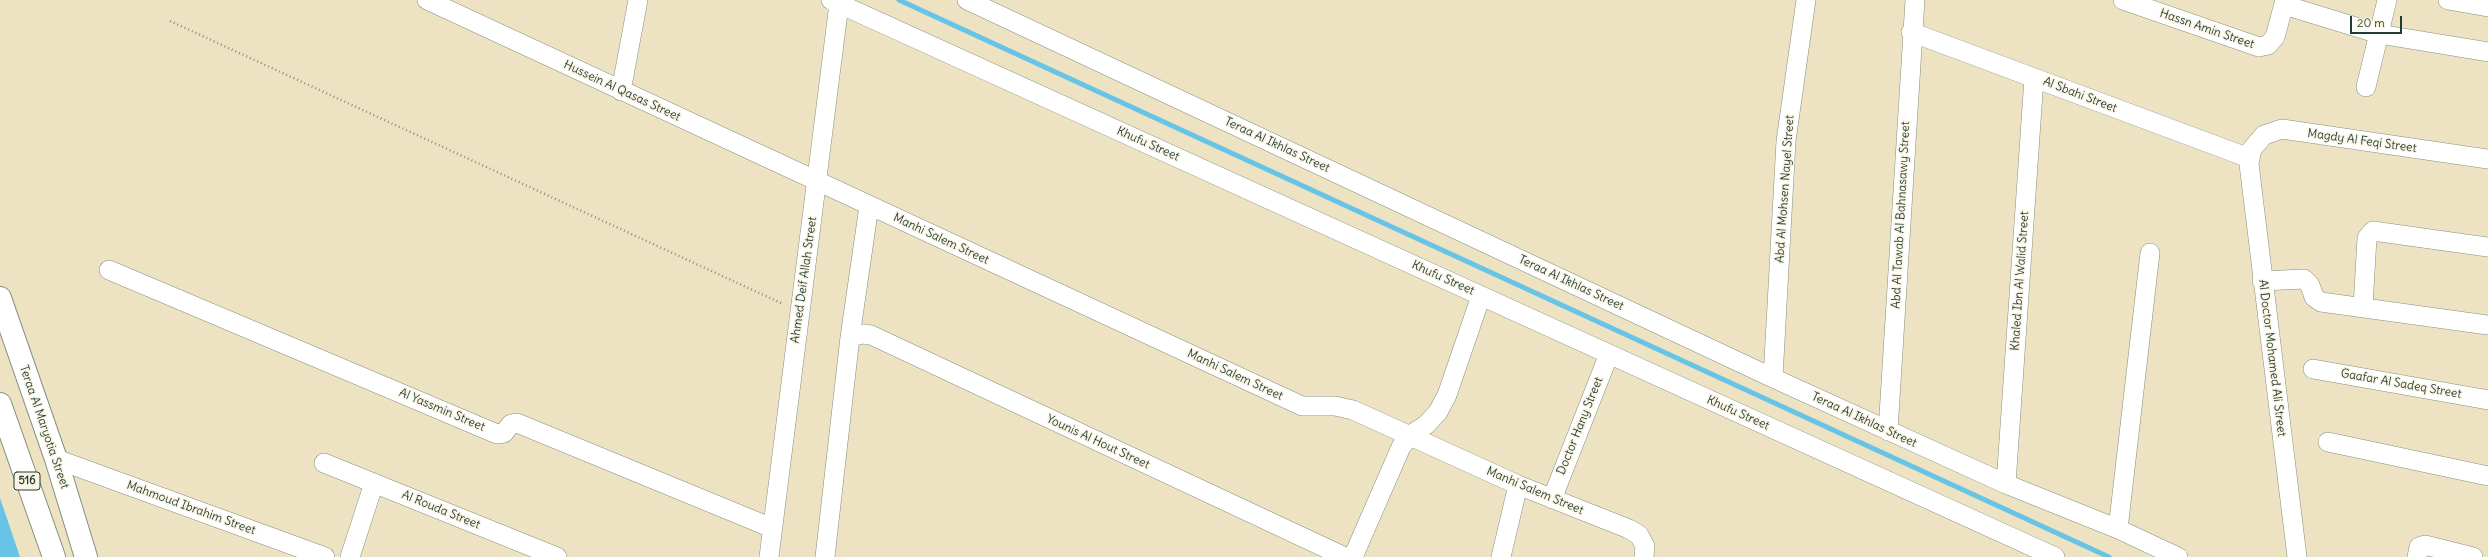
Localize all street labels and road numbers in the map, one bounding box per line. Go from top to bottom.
street label: Hassn Amin Street [2158,6,2256,52]
street label: Hussein Al Qasas Street [561,58,683,124]
street label: Al Sbahi Street [2041,74,2119,116]
street label: Teraa Al Ikhlas Street [1222,114,1332,176]
street label: Abd Al Mohsen Nayel Street [1773,114,1797,264]
street label: Abd Al Tawab Al Bahnasawy Street [1889,121,1913,309]
street label: Khufu Street [1114,124,1182,164]
street label: Magdy Al Feqi Street [2307,126,2417,156]
street label: Manhi Salem Street [891,210,991,268]
street label: Khaled Ibn Al Walid Street [2008,211,2032,351]
street label: Ahmed Deif Allah Street [788,216,820,344]
street label: Teraa Al Ikhlas Street [1516,252,1626,314]
street label: Khufu Street [1409,258,1477,298]
street label: Al Doctor Mohamed Ali Street [2255,279,2289,437]
street label: Manhi Salem Street [1185,346,1285,404]
street label: Teraa Al Maryotia Street [16,363,72,491]
street label: Gaafar Al Sadeq Street [2339,366,2463,402]
street label: Doctor Hany Street [1554,375,1606,477]
street label: Al Yassmin Street [397,385,487,435]
street label: Teraa Al Ikhlas Street [1809,389,1919,451]
street label: Khufu Street [1704,393,1772,433]
street label: Younis Al Hout Street [1044,412,1152,472]
street label: Manhi Salem Street [1484,464,1586,518]
road number: 516 [14,472,40,490]
street label: Mahmoud Ibrahim Street [125,478,257,538]
street label: Al Rouda Street [400,488,482,532]

